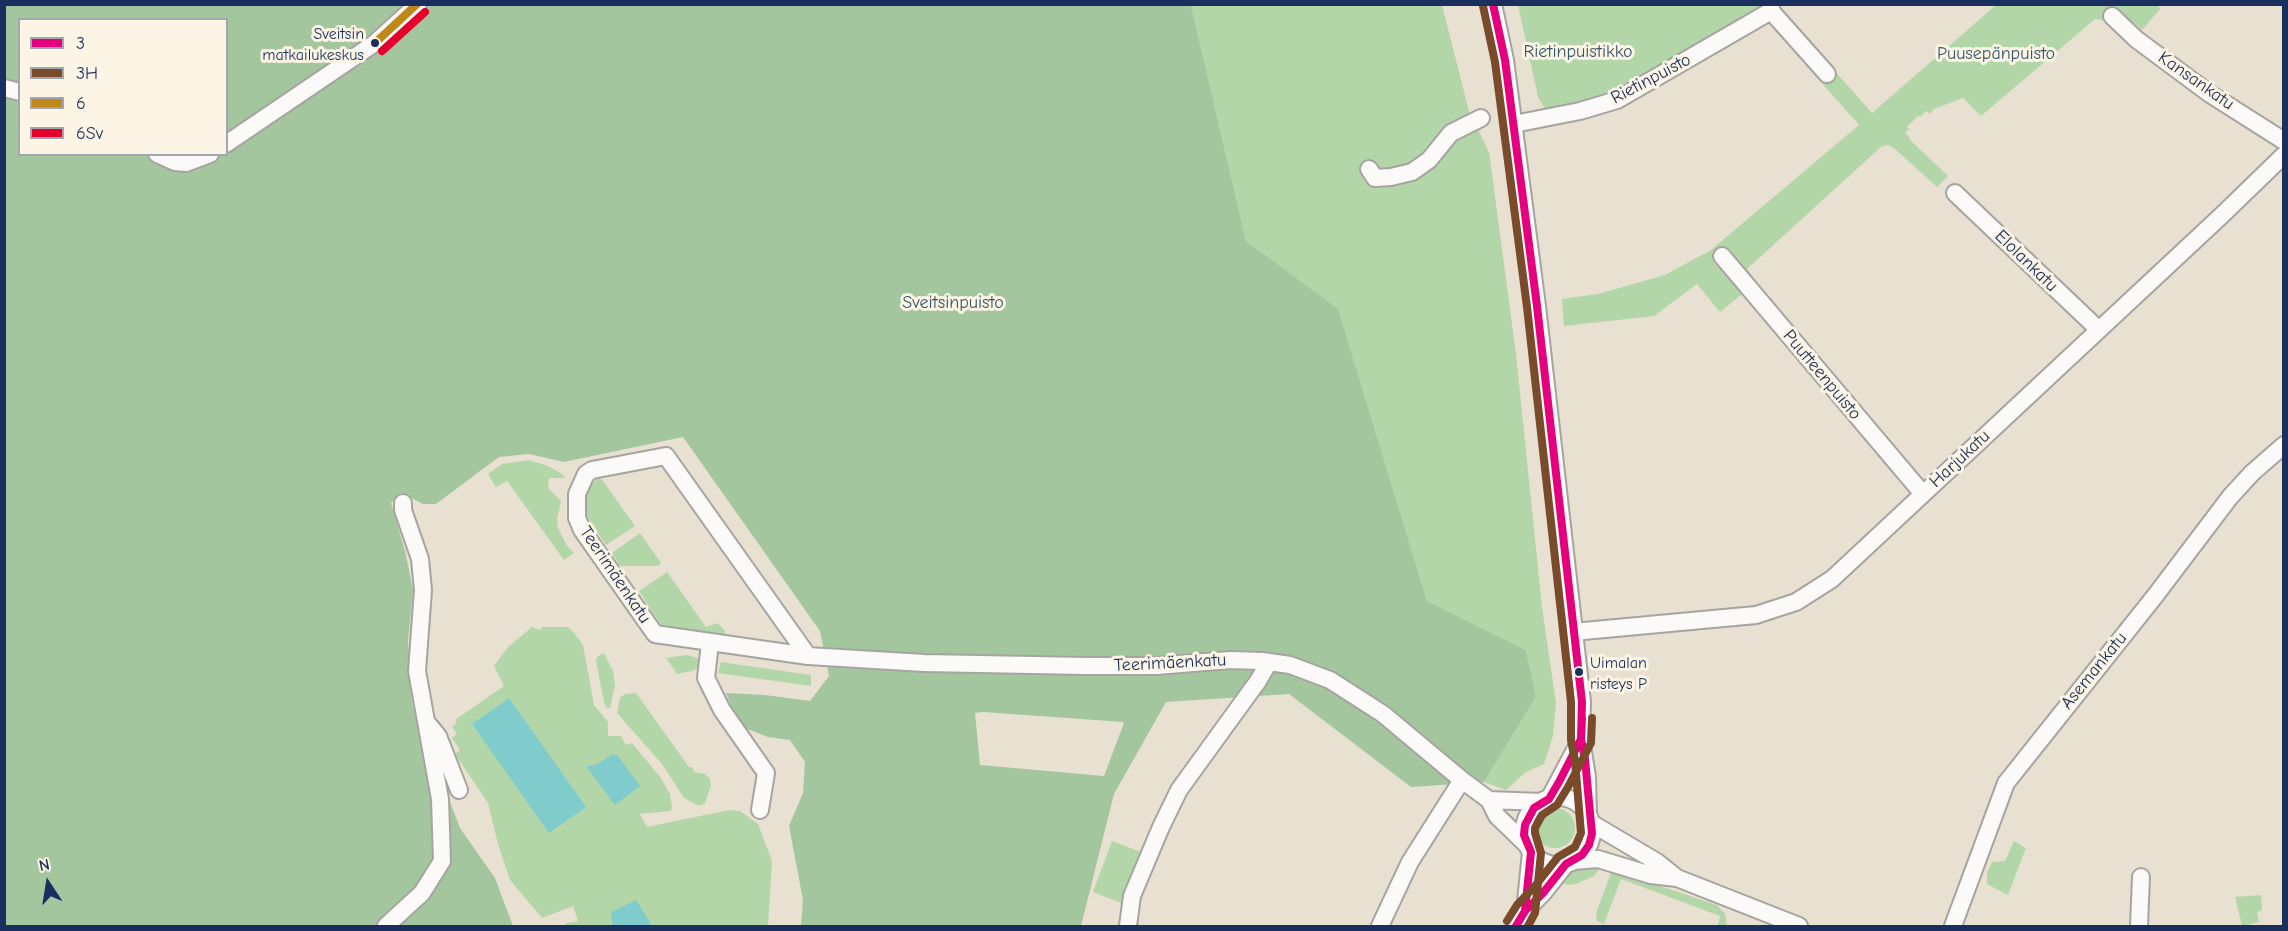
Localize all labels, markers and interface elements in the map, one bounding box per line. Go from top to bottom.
legend [18,18,228,156]
place label: Sveitsin matkailukeskus [262,24,364,62]
text: 3 [76,33,85,54]
marker: Sveitsin matkailukeskus [369,37,381,49]
park label: Rietinpuistikko [1523,41,1633,63]
park label: Puusepänpuisto [1937,43,2055,65]
street label: Kansankatu [2154,47,2238,115]
street label: Rietinpuisto [1607,49,1695,109]
text: 3H [76,63,98,84]
text: 6 [76,93,86,114]
text: 6Sv [76,123,103,144]
street label: Elolankatu [1990,226,2062,296]
park label: Sveitsinpuisto [902,292,1004,314]
street label: Puutteenpuisto [1778,326,1866,424]
street label: Harjukatu [1925,426,1995,492]
street label: Teerimäenkatu [575,522,655,628]
street label: Asemankatu [2056,628,2132,714]
street label: Teerimäenkatu [1113,649,1227,677]
place label: Uimalan risteys P [1590,653,1647,691]
marker: Uimalan risteys P [1573,666,1585,678]
north arrow [18,853,78,913]
text: N [37,856,51,875]

